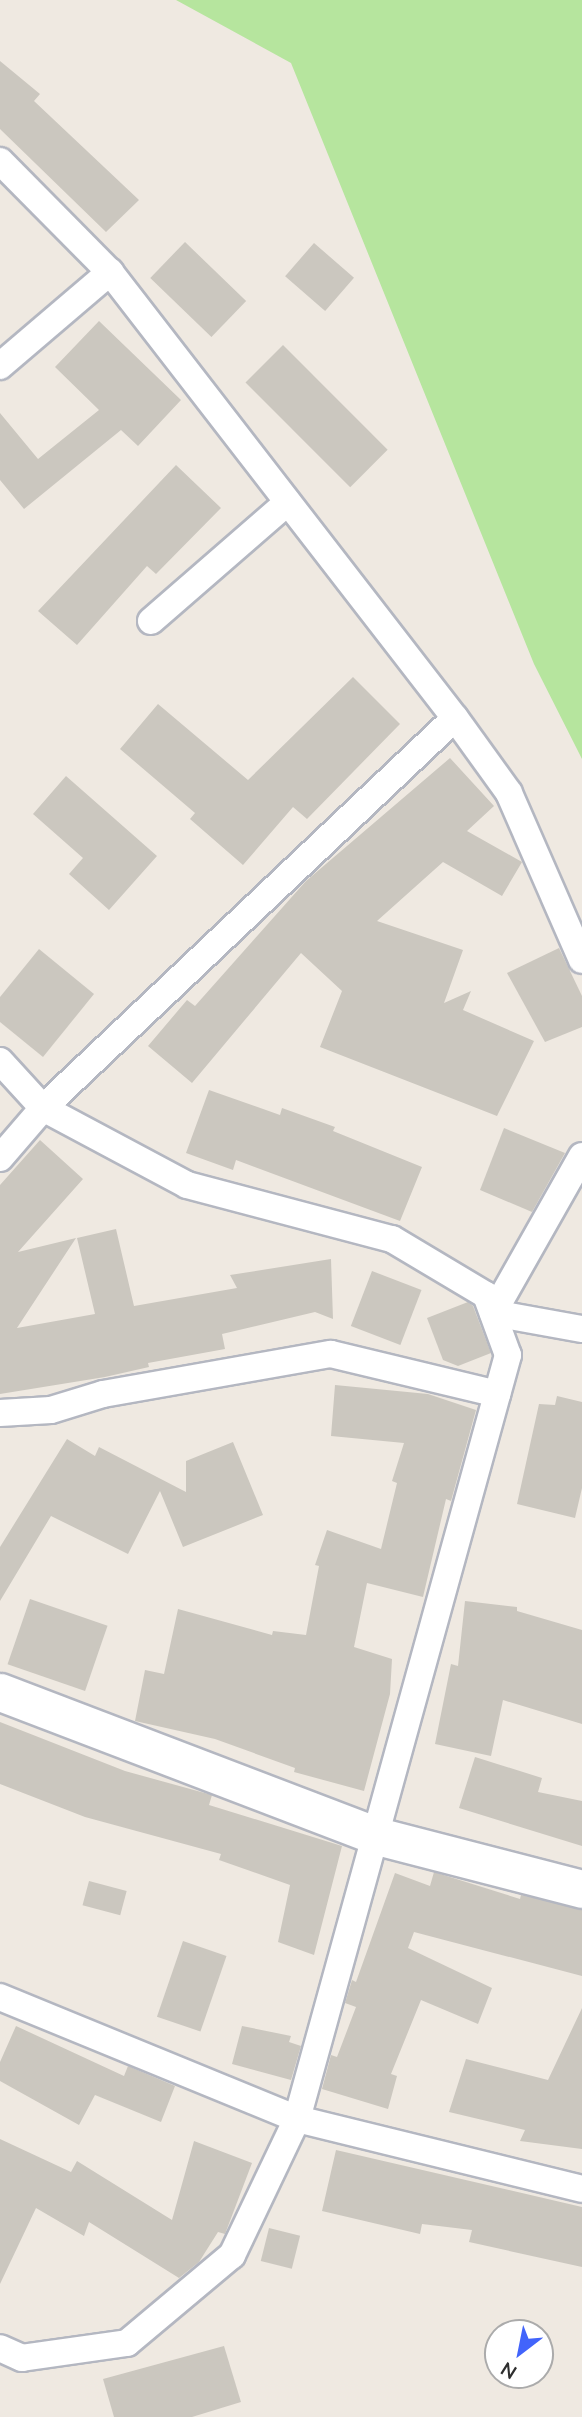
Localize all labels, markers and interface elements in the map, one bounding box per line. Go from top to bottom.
north arrow [484,2319,554,2389]
text: N [496,2355,522,2385]

